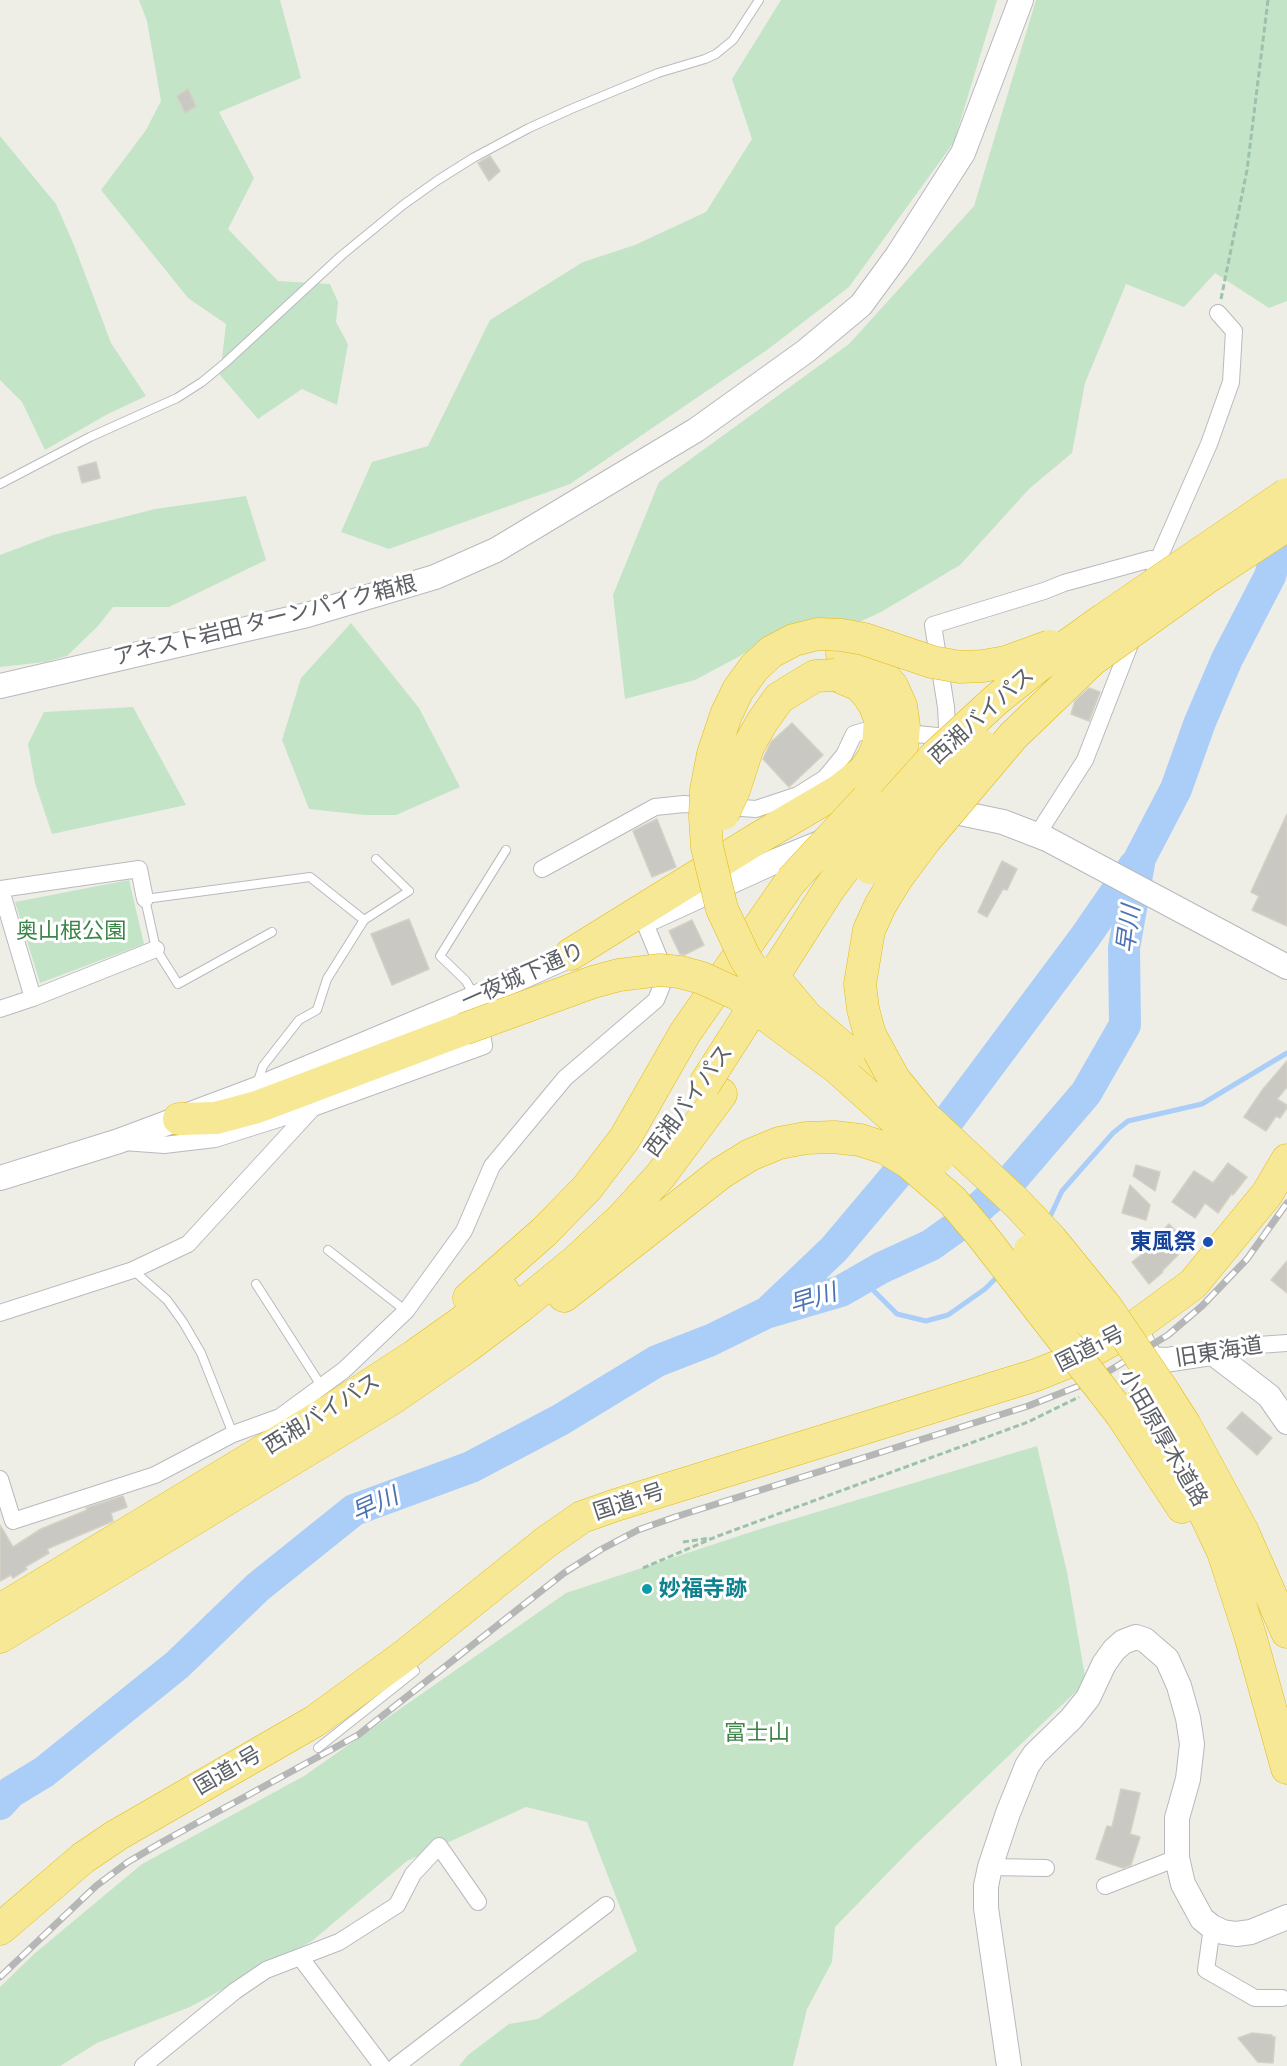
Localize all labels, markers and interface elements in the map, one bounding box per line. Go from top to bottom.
street label: アネスト岩田 ターンパイク箱根 [111,570,419,672]
street label: 西湘バイパス [924,662,1040,770]
water label: 早川 [1112,903,1146,955]
park label: 奥山根公園 [16,918,126,944]
street label: 一夜城下通り [457,937,589,1015]
street label: 西湘バイパス [640,1040,738,1162]
place label: 東風祭 [1130,1229,1196,1255]
marker: 東風祭 [1201,1235,1215,1249]
water label: 早川 [786,1278,840,1320]
street label: 国道1号 [1051,1321,1129,1377]
street label: 旧東海道 [1173,1332,1265,1372]
street label: 小田原厚木道路 [1113,1365,1213,1511]
street label: 西湘バイパス [259,1368,385,1460]
street label: 国道1号 [590,1478,668,1526]
water label: 早川 [347,1482,403,1528]
place label: 妙福寺跡 [659,1576,747,1602]
marker: 妙福寺跡 [640,1582,654,1596]
park label: 富士山 [724,1720,790,1746]
street label: 国道1号 [190,1741,266,1801]

